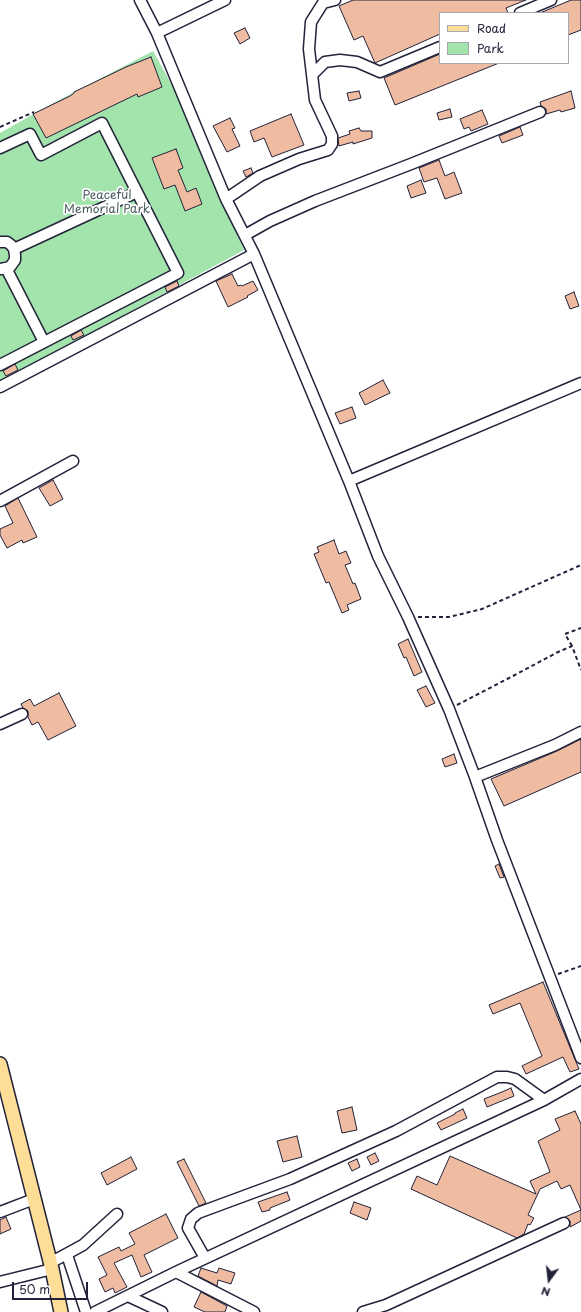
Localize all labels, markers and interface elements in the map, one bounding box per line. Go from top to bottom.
legend [439,12,569,64]
text: Road [477,19,506,37]
text: Park [477,39,504,57]
park label: Peaceful Memorial Park [64,189,150,217]
north arrow [529,1260,569,1300]
scale bar [14,1274,90,1300]
text: 50 m [19,1280,50,1298]
text: N [539,1283,552,1301]

